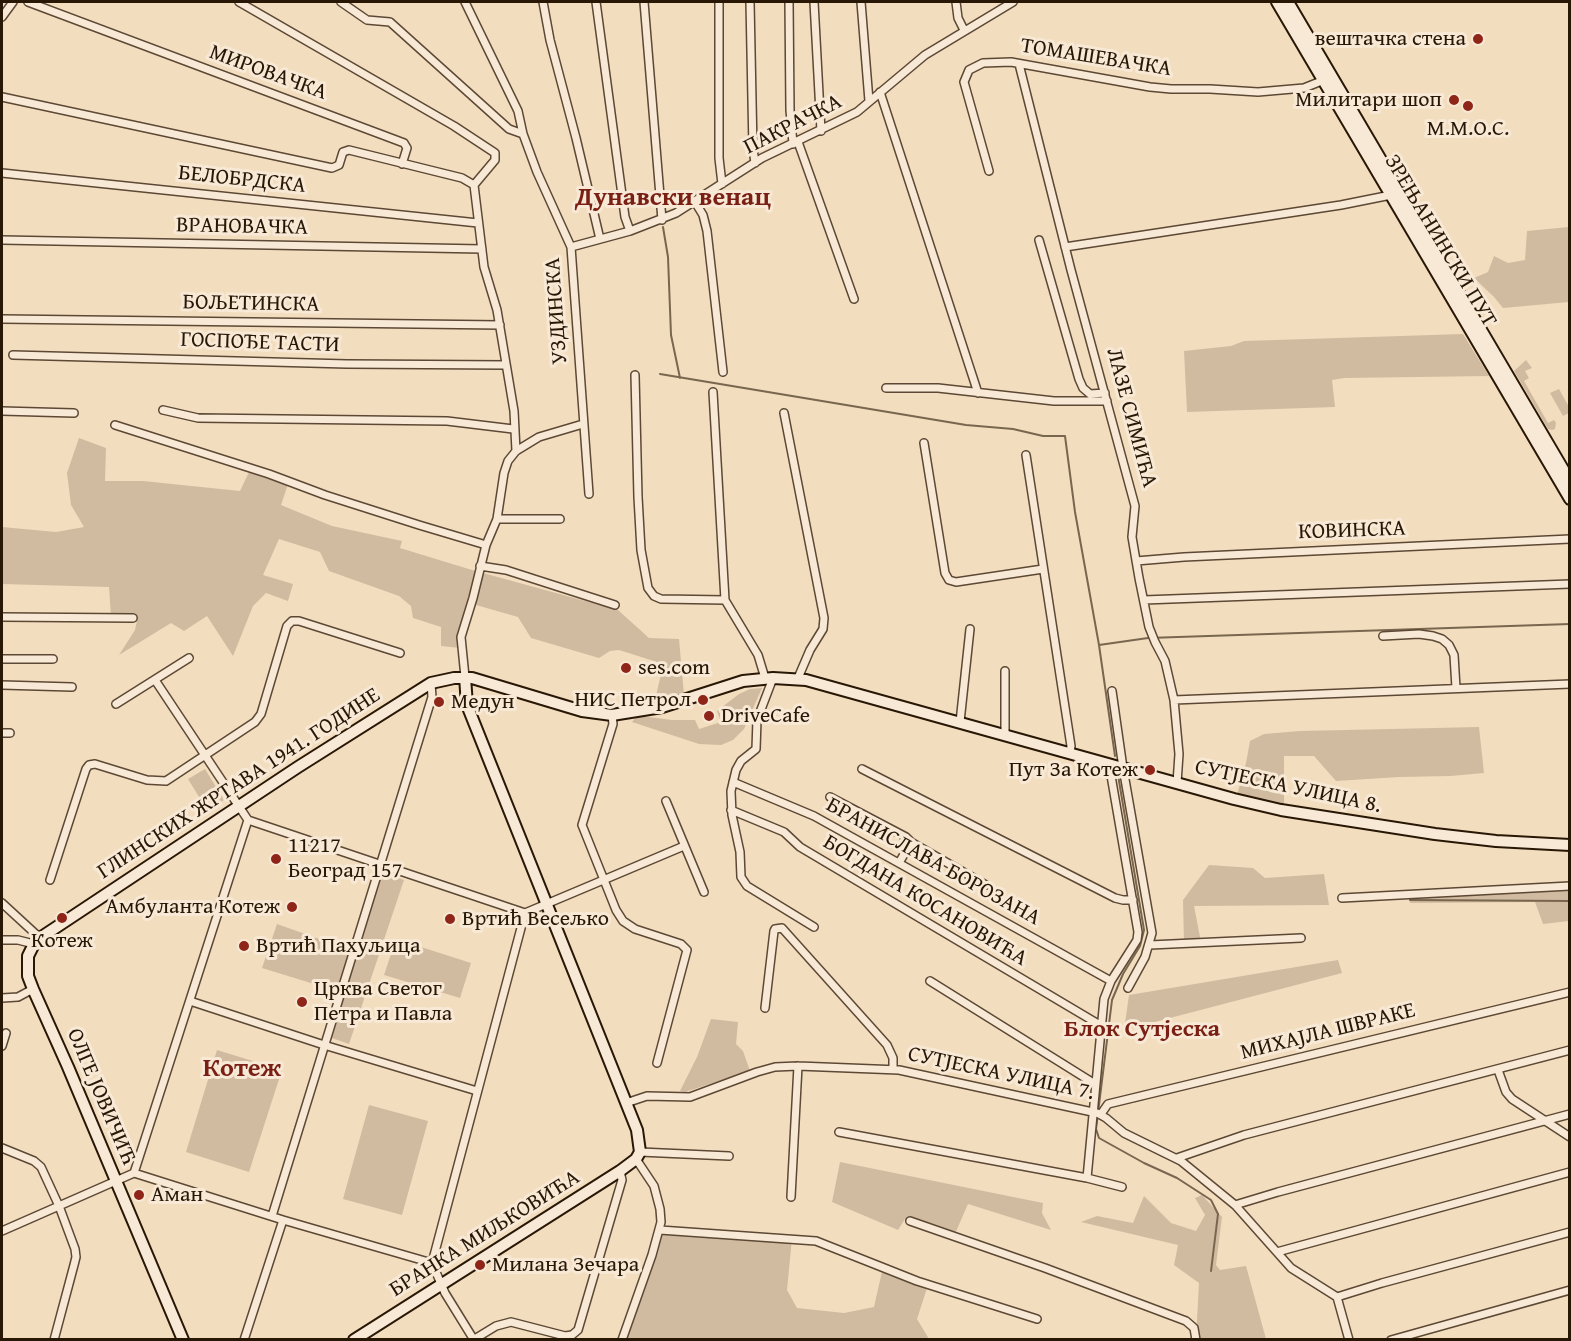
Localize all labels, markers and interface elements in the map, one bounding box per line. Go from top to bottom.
place label: вештачка стена [1315,26,1466,52]
marker: вештачка стена [1471,32,1485,46]
street label: ТОМАШЕВАЧКА [1019,33,1173,83]
street label: МИРОВАЧКА [206,39,330,107]
place label: Милитари шоп [1295,87,1442,113]
street label: ПАКРАЧКА [740,89,846,161]
marker: Милитари шоп [1447,93,1461,107]
marker: M.M.O.C. [1461,99,1475,113]
place label: M.M.O.C. [1427,116,1509,142]
street label: ЗРЕЊАНИНСКИ ПУТ [1378,150,1502,332]
street label: БЕЛОБРДСКА [177,160,307,200]
district label: Дунавски венац [575,182,771,214]
street label: ВРАНОВАЧКА [176,213,308,241]
street label: УЗДИНСКА [540,257,574,365]
street label: БОЉЕТИНСКА [182,290,320,318]
street label: ГОСПОЂЕ ТАСТИ [180,327,340,359]
street label: ЛАЗЕ СИМИЋА [1100,346,1162,490]
street label: КОВИНСКА [1298,516,1406,546]
place label: ses.com [638,655,710,681]
marker: ses.com [619,661,633,675]
street label: ГЛИНСКИХ ЖРТАВА 1941. ГОДИНЕ [93,683,385,885]
place label: НИС Петрол [574,687,691,713]
place label: Медун [451,689,515,715]
marker: НИС Петрол [696,693,710,707]
marker: Медун [432,695,446,709]
place label: DriveCafe [721,703,810,729]
marker: DriveCafe [702,709,716,723]
street label: СУТЈЕСКА УЛИЦА 8. [1192,754,1384,820]
place label: Пут За Котеж [1009,757,1138,783]
marker: Пут За Котеж [1143,763,1157,777]
street label: БРАНИСЛАВА БОРОЗАНА [821,792,1045,932]
street label: БОГДАНА КОСАНОВИЋА [818,830,1032,972]
place label: 11217 Београд 157 [288,833,402,884]
marker: 11217 Београд 157 [269,852,283,866]
place label: Амбуланта Котеж [105,894,280,920]
marker: Амбуланта Котеж [285,900,299,914]
place label: Вртић Весељко [462,906,609,932]
marker: Котеж [55,911,69,925]
marker: Вртић Весељко [443,912,457,926]
place label: Котеж [31,928,93,954]
place label: Вртић Пахуљица [256,933,421,959]
marker: Вртић Пахуљица [237,939,251,953]
place label: Црква Светог Петра и Павла [314,976,452,1028]
marker: Црква Светог Петра и Павла [295,995,309,1009]
street label: МИХАЈЛА ШВРАКЕ [1238,998,1418,1066]
district label: Блок Сутјеска [1064,1016,1220,1044]
street label: ОЛГЕ ЈОВИЧИЋ [60,1025,142,1169]
street label: СУТЈЕСКА УЛИЦА 7. [905,1041,1097,1107]
district label: Котеж [203,1053,281,1085]
street label: БРАНКА МИЉКОВИЋА [385,1165,585,1303]
place label: Аман [151,1182,203,1208]
marker: Аман [132,1188,146,1202]
place label: Милана Зечара [492,1252,639,1278]
marker: Милана Зечара [473,1258,487,1272]

